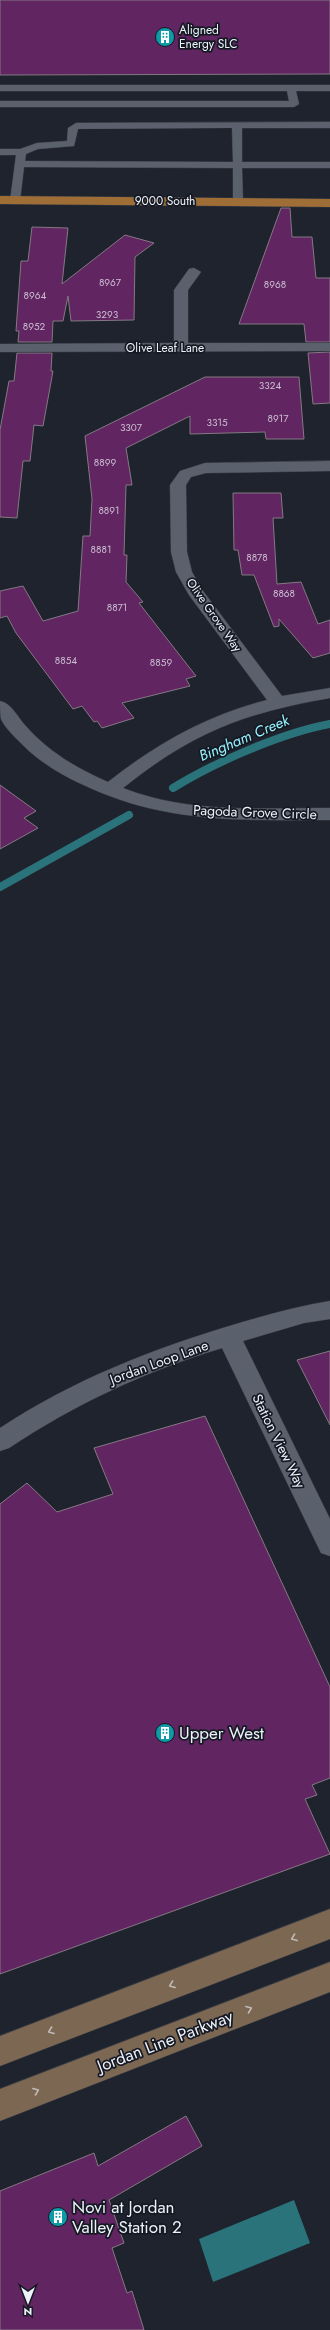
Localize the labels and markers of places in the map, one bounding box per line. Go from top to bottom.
place label: Aligned Energy SLC [179,21,238,53]
building icon: Aligned Energy SLC [154,26,176,48]
place label: Upper West [179,1721,264,1745]
building icon: Upper West [154,1722,176,1744]
place label: Novi at Jordan Valley Station 2 [72,2195,182,2239]
building icon: Novi at Jordan Valley Station 2 [47,2206,69,2228]

